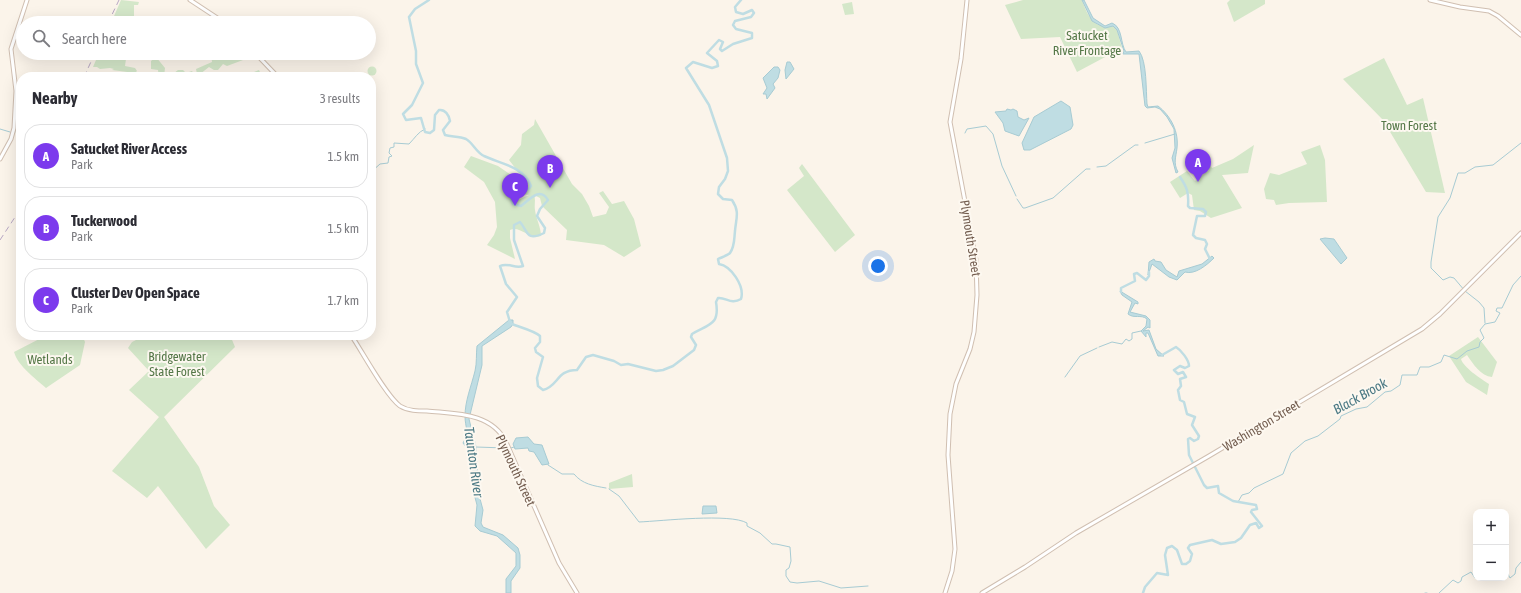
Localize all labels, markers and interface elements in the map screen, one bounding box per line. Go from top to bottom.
search box [16,16,376,60]
icon: search [30,27,52,49]
park label: Satucket River Frontage [1053,28,1121,58]
text: Search here [62,30,127,47]
text: Nearby [32,88,78,108]
text: 3 results [320,91,360,106]
park label: Town Forest [1381,118,1437,133]
text: Satucket River Access [71,140,187,157]
text: A [43,149,49,164]
text: 1.5 km [328,149,359,164]
pin: A [1185,149,1211,182]
pin: B [537,155,563,188]
text: Park [71,157,93,172]
pin: C [502,173,528,206]
street label: Plymouth Street [957,199,984,278]
text: Tuckerwood [71,212,137,229]
text: B [43,221,49,236]
text: 1.5 km [328,221,359,236]
text: Park [71,229,93,244]
your location [868,256,888,276]
text: Cluster Dev Open Space [71,284,200,301]
text: C [43,293,49,308]
text: 1.7 km [328,293,359,308]
text: Park [71,301,93,316]
park label: Bridgewater State Forest [148,349,206,379]
park label: Wetlands [27,352,73,367]
water label: Black Brook [1330,374,1391,417]
street label: Washington Street [1220,396,1303,454]
water label: Taunton River [461,426,487,499]
street label: Plymouth Street [492,432,539,509]
map controls [1473,509,1509,581]
button: + [1473,509,1509,545]
button: − [1473,545,1509,581]

